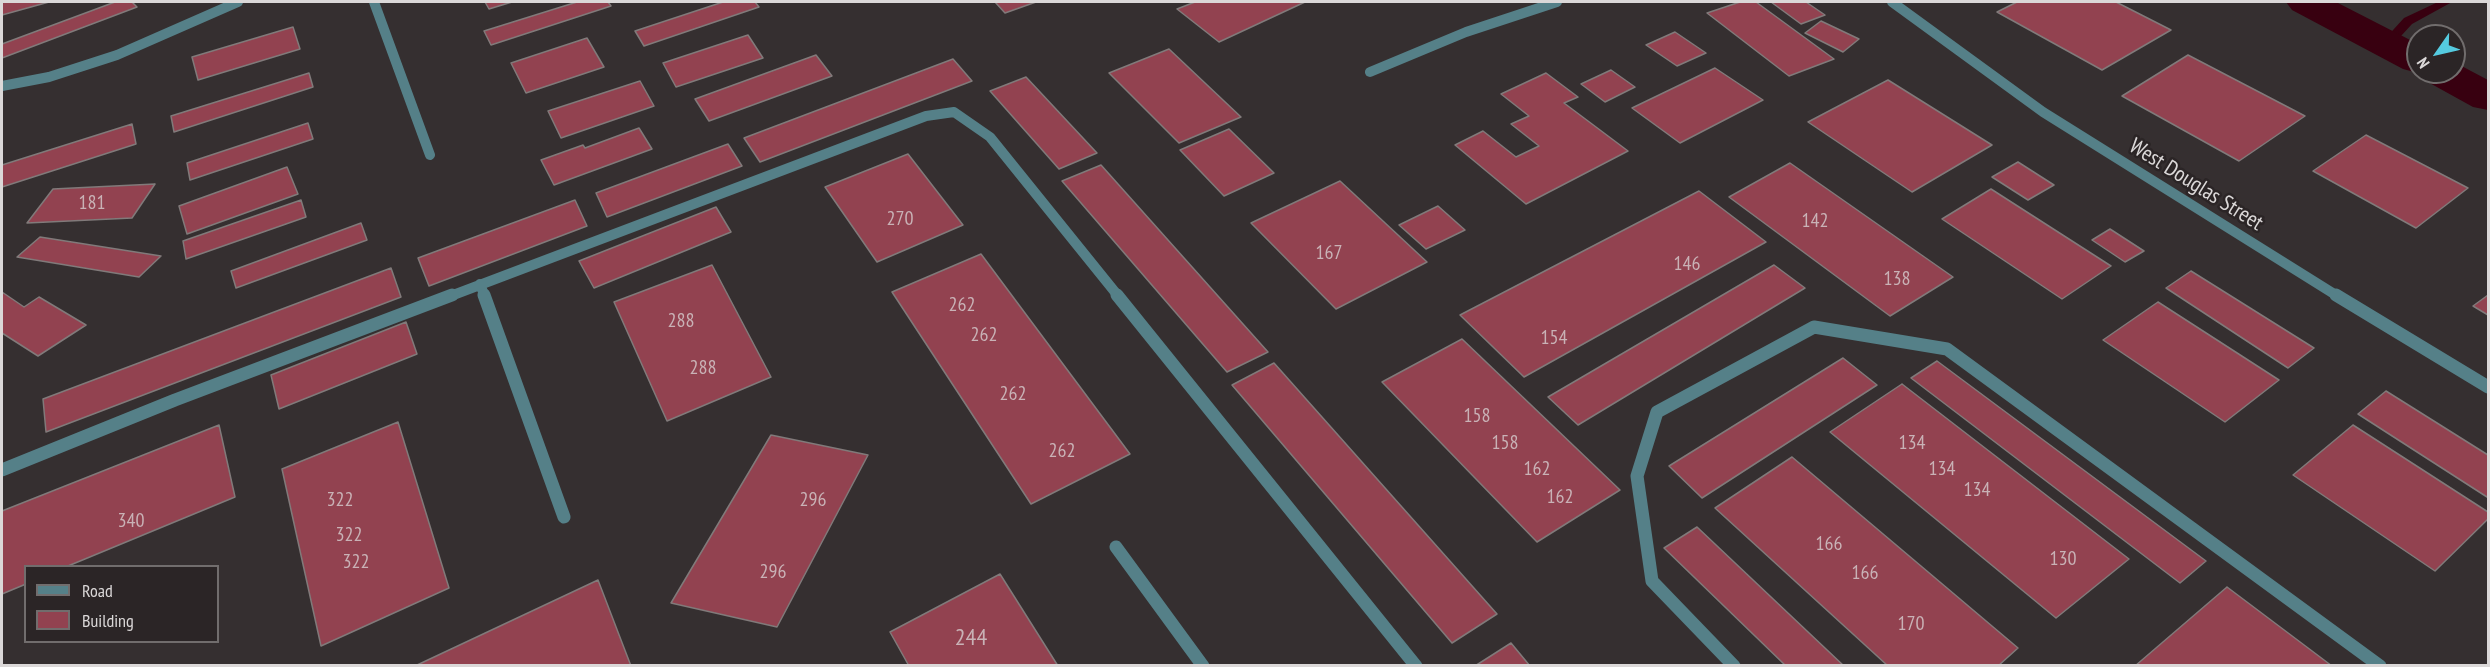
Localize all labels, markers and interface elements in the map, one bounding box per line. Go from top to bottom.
north arrow [2406,24,2466,84]
text: N [2412,54,2433,72]
street label: West Douglas Street [2124,133,2268,237]
house number: 181 [79,191,105,215]
house number: 270 [887,207,913,231]
house number: 142 [1802,209,1828,233]
house number: 167 [1316,241,1342,265]
house number: 146 [1674,252,1700,276]
house number: 138 [1884,267,1910,291]
house number: 262 [949,293,975,317]
house number: 288 [668,309,694,333]
house number: 262 [971,323,997,347]
house number: 154 [1541,326,1567,350]
house number: 288 [690,356,716,380]
house number: 262 [1000,382,1026,406]
house number: 158 [1464,404,1490,428]
house number: 158 [1492,431,1518,455]
house number: 134 [1899,431,1925,455]
house number: 262 [1049,439,1075,463]
house number: 162 [1524,457,1550,481]
house number: 134 [1929,457,1955,481]
house number: 134 [1964,478,1990,502]
house number: 162 [1547,485,1573,509]
house number: 322 [327,488,353,512]
house number: 296 [800,488,826,512]
house number: 340 [118,509,144,533]
house number: 322 [336,523,362,547]
house number: 166 [1816,532,1842,556]
house number: 130 [2050,547,2076,571]
house number: 322 [343,550,369,574]
house number: 296 [760,560,786,584]
house number: 166 [1852,561,1878,585]
legend [24,565,219,643]
text: Road [82,579,113,602]
text: Building [82,609,134,632]
house number: 170 [1898,612,1924,636]
house number: 244 [955,624,987,652]

